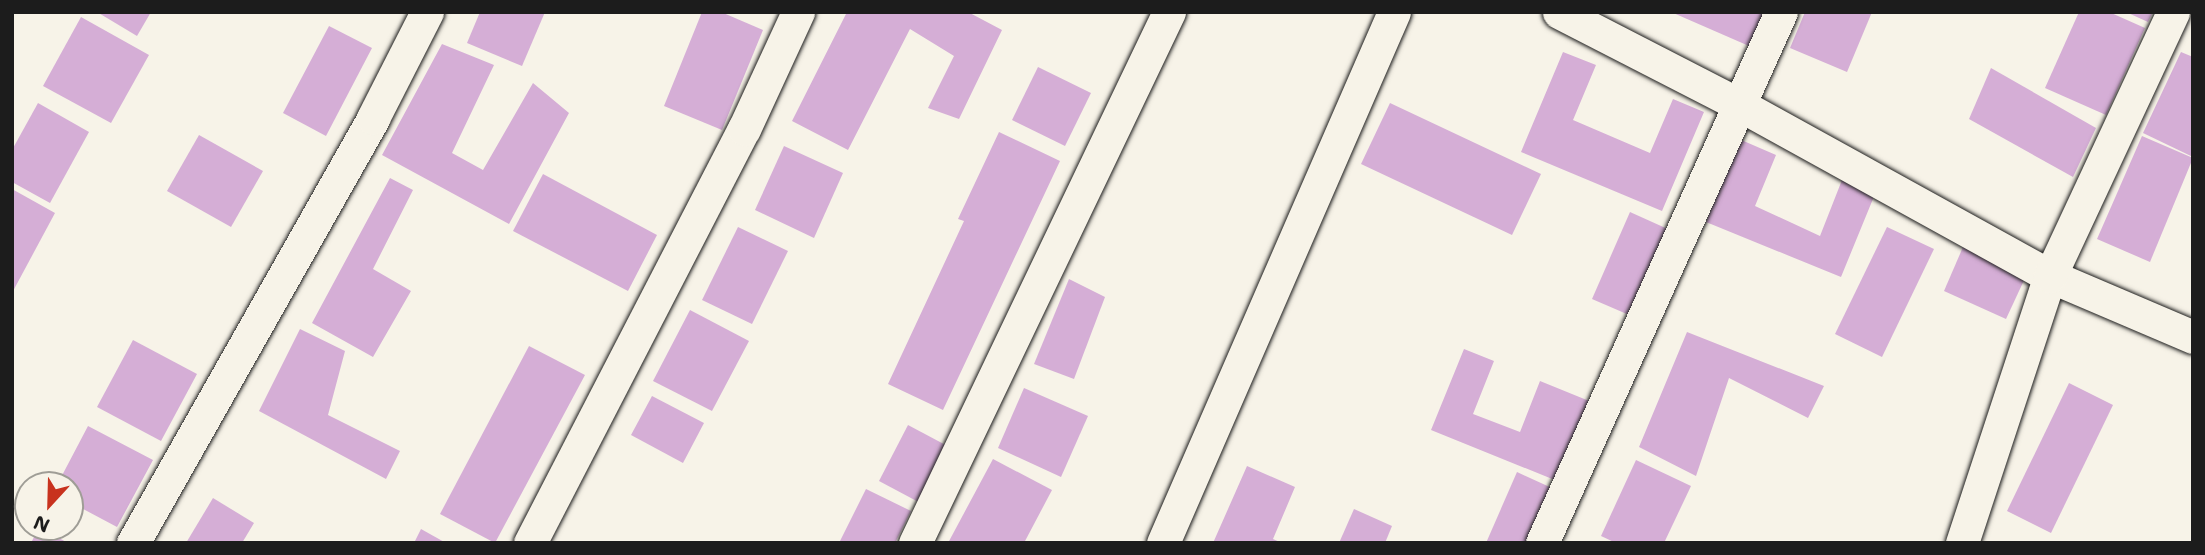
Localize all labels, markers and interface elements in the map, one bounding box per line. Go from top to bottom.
north arrow [14,471,84,541]
text: N [30,510,53,538]

